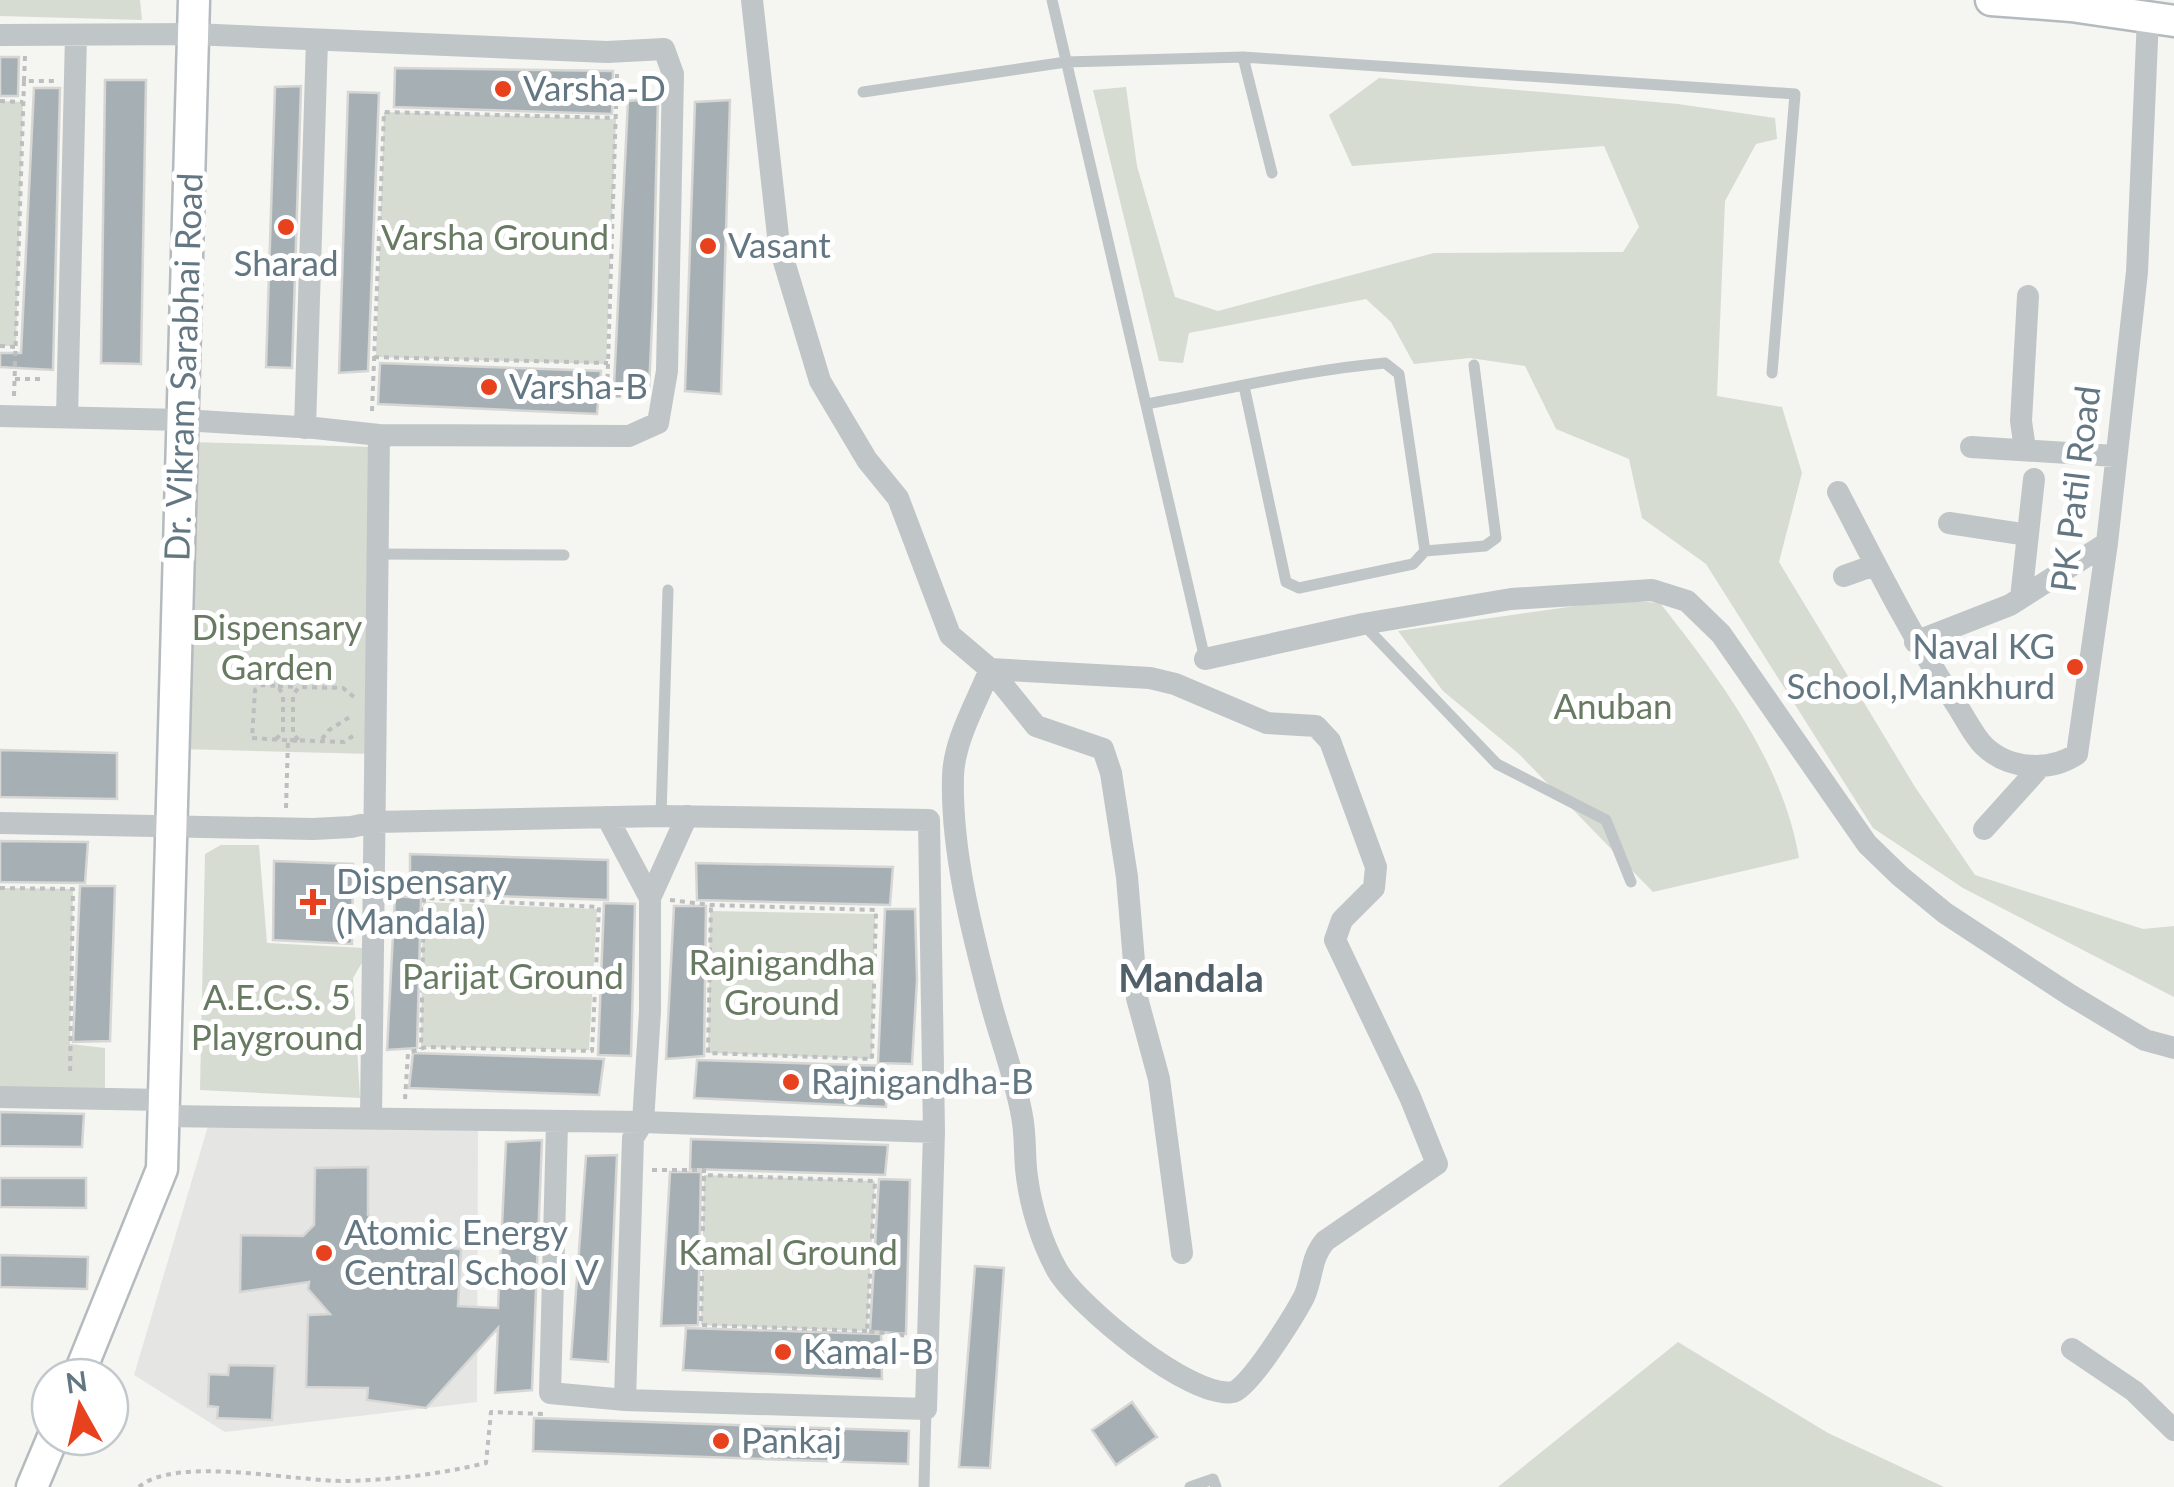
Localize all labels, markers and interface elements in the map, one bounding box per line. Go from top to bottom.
place label: Varsha-D [523,66,666,108]
marker: Varsha-D [492,78,514,100]
street label: Dr. Vikram Sarabhai Road [154,172,210,562]
park label: Varsha Ground [381,215,609,257]
marker: Sharad [275,216,297,238]
place label: Vasant [728,223,831,265]
marker: Vasant [697,235,719,257]
place label: Sharad [233,241,339,283]
place label: Varsha-B [509,364,648,406]
marker: Varsha-B [478,376,500,398]
street label: PK Patil Road [2041,383,2107,594]
park label: Dispensary Garden [192,605,362,687]
place label: Naval KG School,Mankhurd [1787,624,2055,706]
marker: Naval KG School,Mankhurd [2064,656,2086,678]
park label: Anuban [1553,684,1673,726]
place label: Dispensary (Mandala) [336,859,507,941]
marker: Dispensary (Mandala) [300,889,326,915]
park label: Rajnigandha Ground [688,940,876,1022]
park label: Parijat Ground [402,954,624,996]
district label: Mandala [1118,954,1264,1000]
park label: A.E.C.S. 5 Playground [191,975,363,1057]
place label: Rajnigandha-B [811,1059,1034,1101]
marker: Rajnigandha-B [780,1071,802,1093]
place label: Atomic Energy Central School V [344,1210,599,1292]
park label: Kamal Ground [678,1230,898,1272]
marker: Atomic Energy Central School V [313,1242,335,1264]
place label: Kamal-B [803,1329,934,1371]
marker: Kamal-B [772,1341,794,1363]
north arrow [30,1357,130,1457]
text: N [63,1363,89,1400]
place label: Pankaj [741,1418,842,1460]
marker: Pankaj [710,1430,732,1452]

